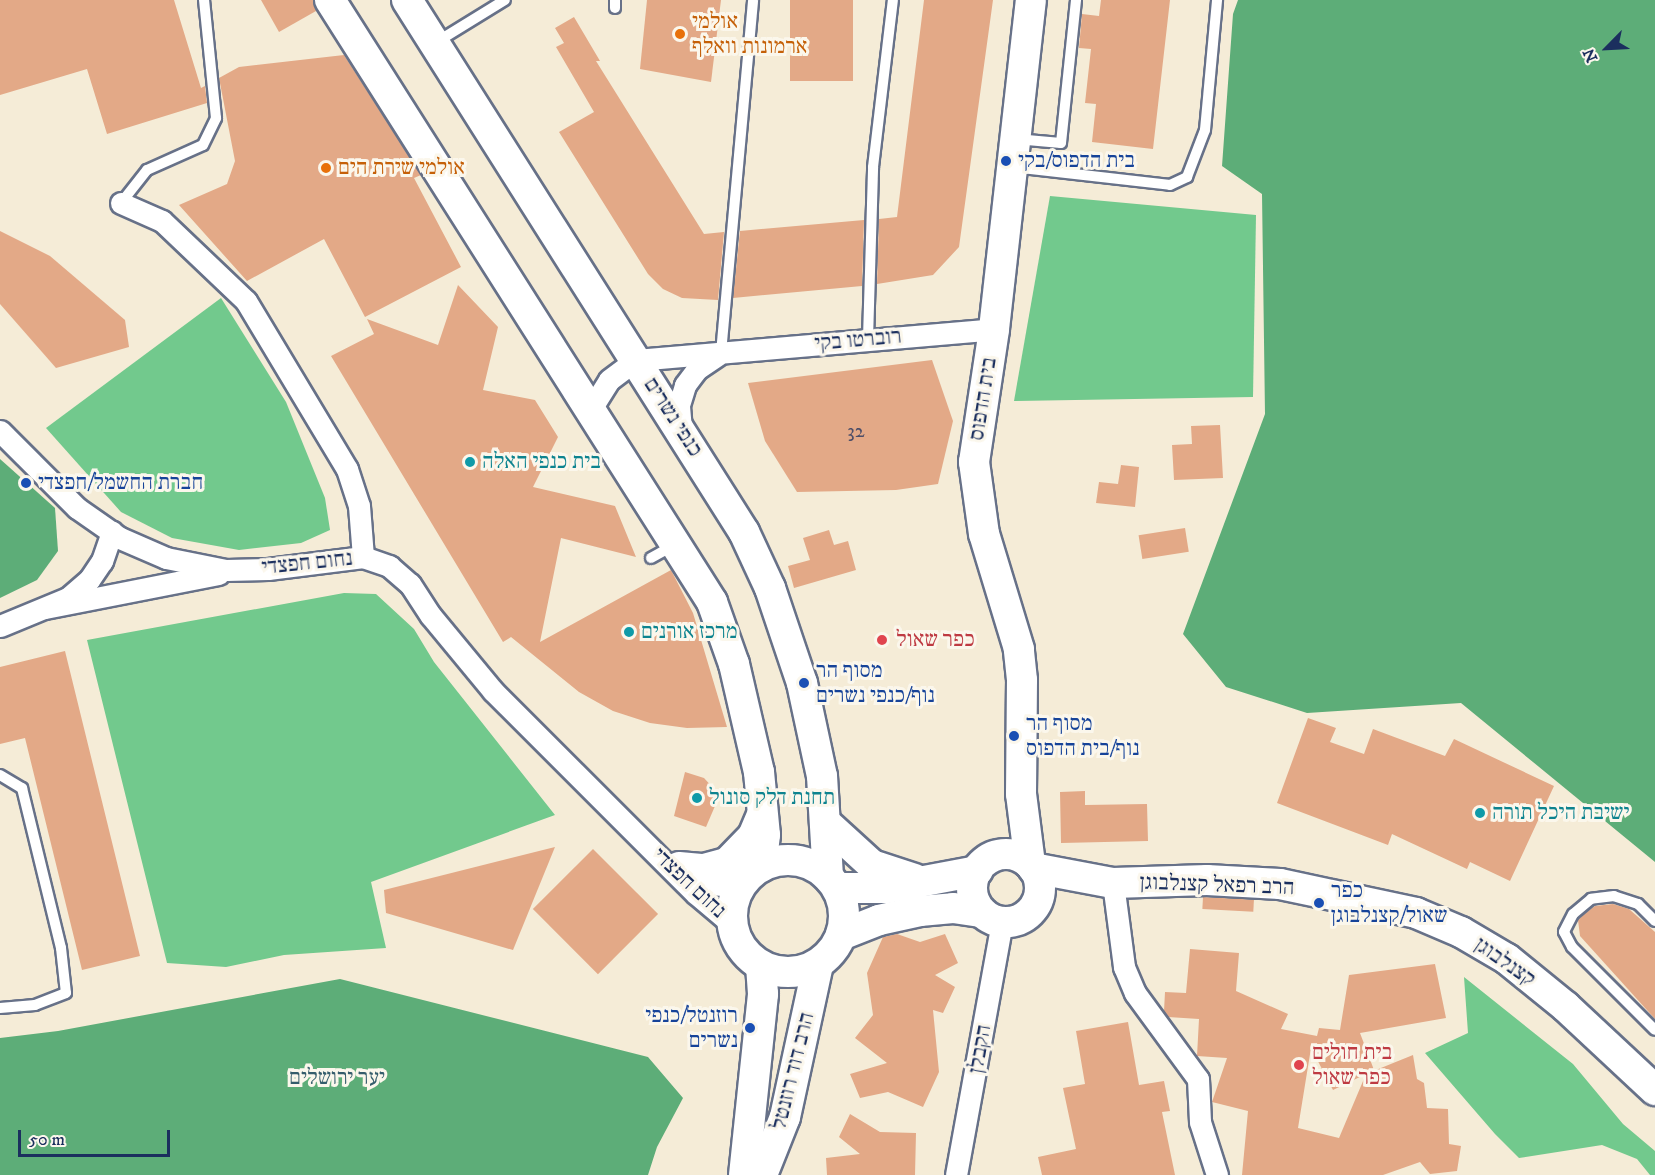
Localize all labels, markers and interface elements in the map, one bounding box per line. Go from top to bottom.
place label: אולמי ארמונות וואלף [692,8,808,60]
north arrow [1577,18,1637,78]
marker: אולמי ארמונות וואלף [673,27,687,41]
text: N [1579,45,1602,65]
place label: בית הדפוס/בקי [1018,148,1135,174]
marker: בית הדפוס/בקי [999,154,1013,168]
place label: אולמי שירת הים [338,155,465,181]
marker: אולמי שירת הים [319,161,333,175]
street label: רוברטו בקי [813,323,903,357]
street label: בית הדפוס [963,356,1003,442]
street label: כנפי נשרים [638,373,708,461]
house number: 32 [847,419,865,443]
place label: בית כנפי האלה [482,449,601,475]
marker: בית כנפי האלה [463,455,477,469]
place label: חברת החשמל/חפצדי [38,470,203,496]
marker: חברת החשמל/חפצדי [19,476,33,490]
street label: נחום חפצדי [260,545,354,581]
place label: מרכז אורנים [641,619,737,645]
marker: מרכז אורנים [622,625,636,639]
place label: כפר שאול [896,627,975,653]
marker: כפר שאול [873,631,891,649]
place label: מסוף הר נוף/כנפי נשרים [816,657,935,708]
marker: מסוף הר נוף/כנפי נשרים [797,676,811,690]
place label: מסוף הר נוף/בית הדפוס [1026,710,1140,762]
marker: מסוף הר נוף/בית הדפוס [1007,729,1021,743]
place label: תחנת דלק סונול [709,785,835,811]
marker: תחנת דלק סונול [690,791,704,805]
place label: ישיבת היכל תורה [1492,800,1629,826]
marker: ישיבת היכל תורה [1473,806,1487,820]
street label: נחום חפצדי [647,842,731,924]
street label: הרב רפאל קצנלבוגן [1139,869,1295,901]
place label: כפר שאול/קצנלבוגן [1331,877,1447,928]
marker: כפר שאול/קצנלבוגן [1312,896,1326,910]
street label: קצנלבוגן [1469,932,1541,992]
place label: רוזנטל/כנפי נשרים [645,1002,738,1054]
street label: הרב דוד רוזנטל [766,1010,820,1132]
marker: רוזנטל/כנפי נשרים [743,1021,757,1035]
street label: הקבלן [963,1023,997,1075]
place label: בית חולים כפר שאול [1312,1039,1392,1090]
marker: בית חולים כפר שאול [1290,1056,1308,1074]
park label: יער ירושלים [289,1065,385,1091]
scale bar [21,1118,172,1156]
text: 50 m [29,1129,65,1151]

